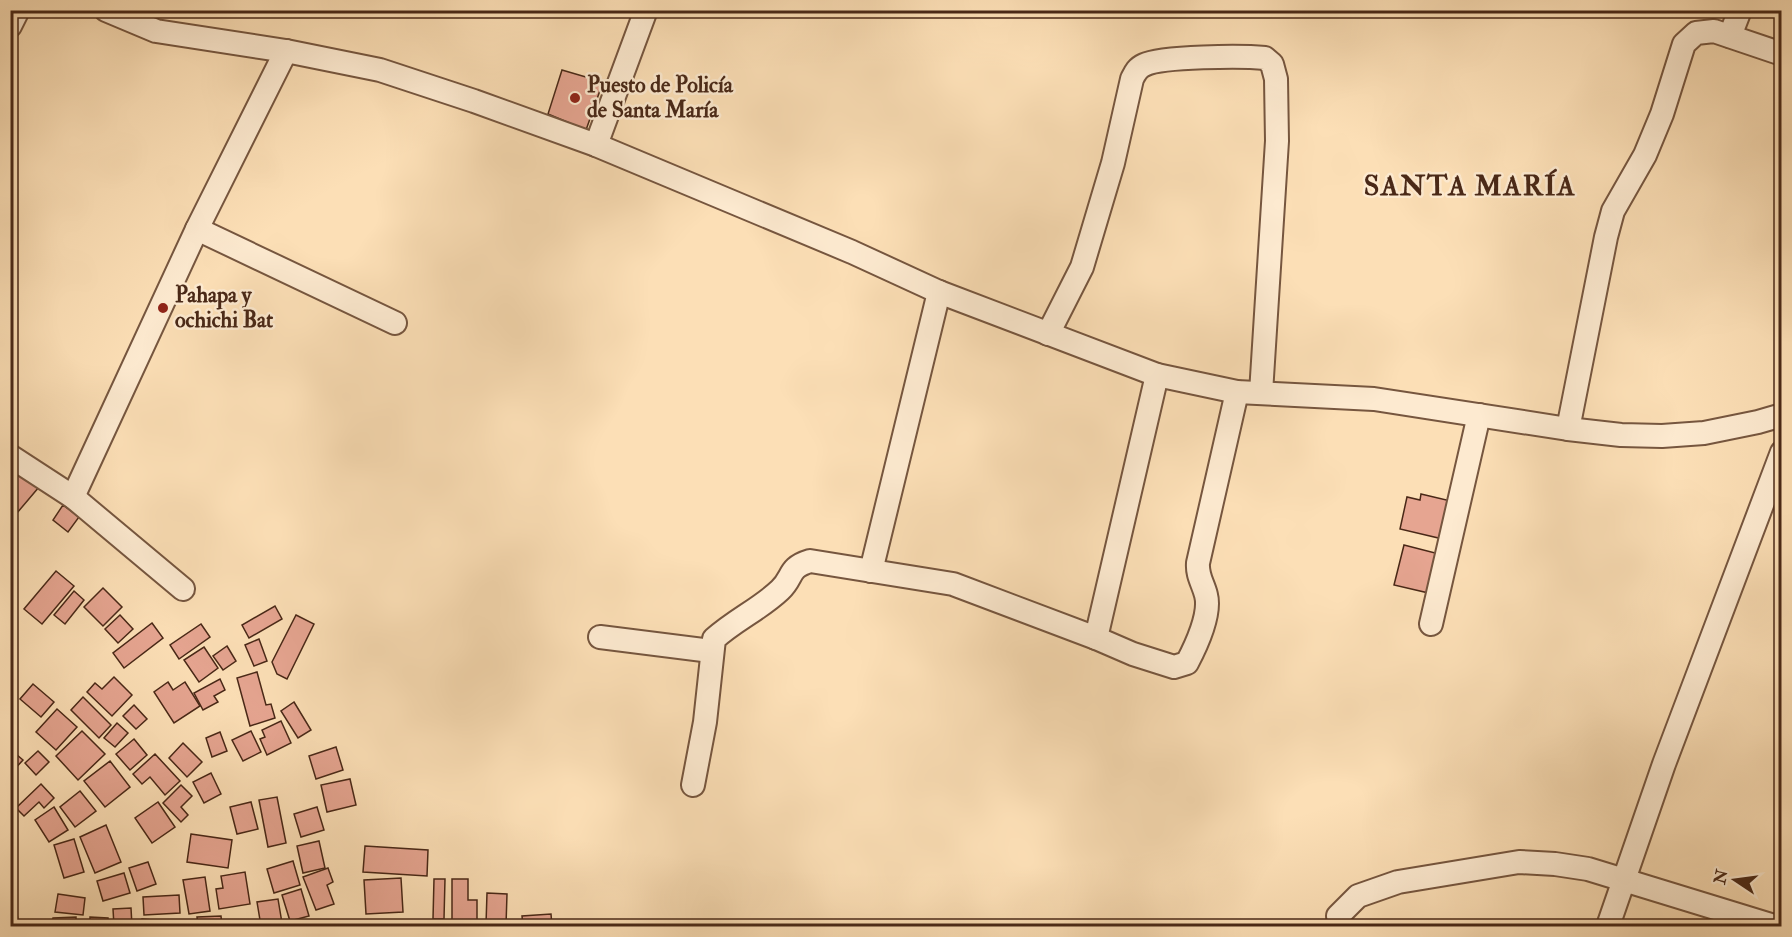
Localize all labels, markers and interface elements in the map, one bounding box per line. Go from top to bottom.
place label: Puesto de Policía de Santa María [587,71,734,124]
marker: Puesto de Policía de Santa María [568,91,582,105]
district label: SANTA MARÍA [1364,168,1576,204]
place label: Pahapa y ochichi Bat [175,281,274,334]
marker: Pahapa y ochichi Bat [156,301,170,315]
north arrow [1705,850,1765,910]
text: N [1710,867,1733,887]

